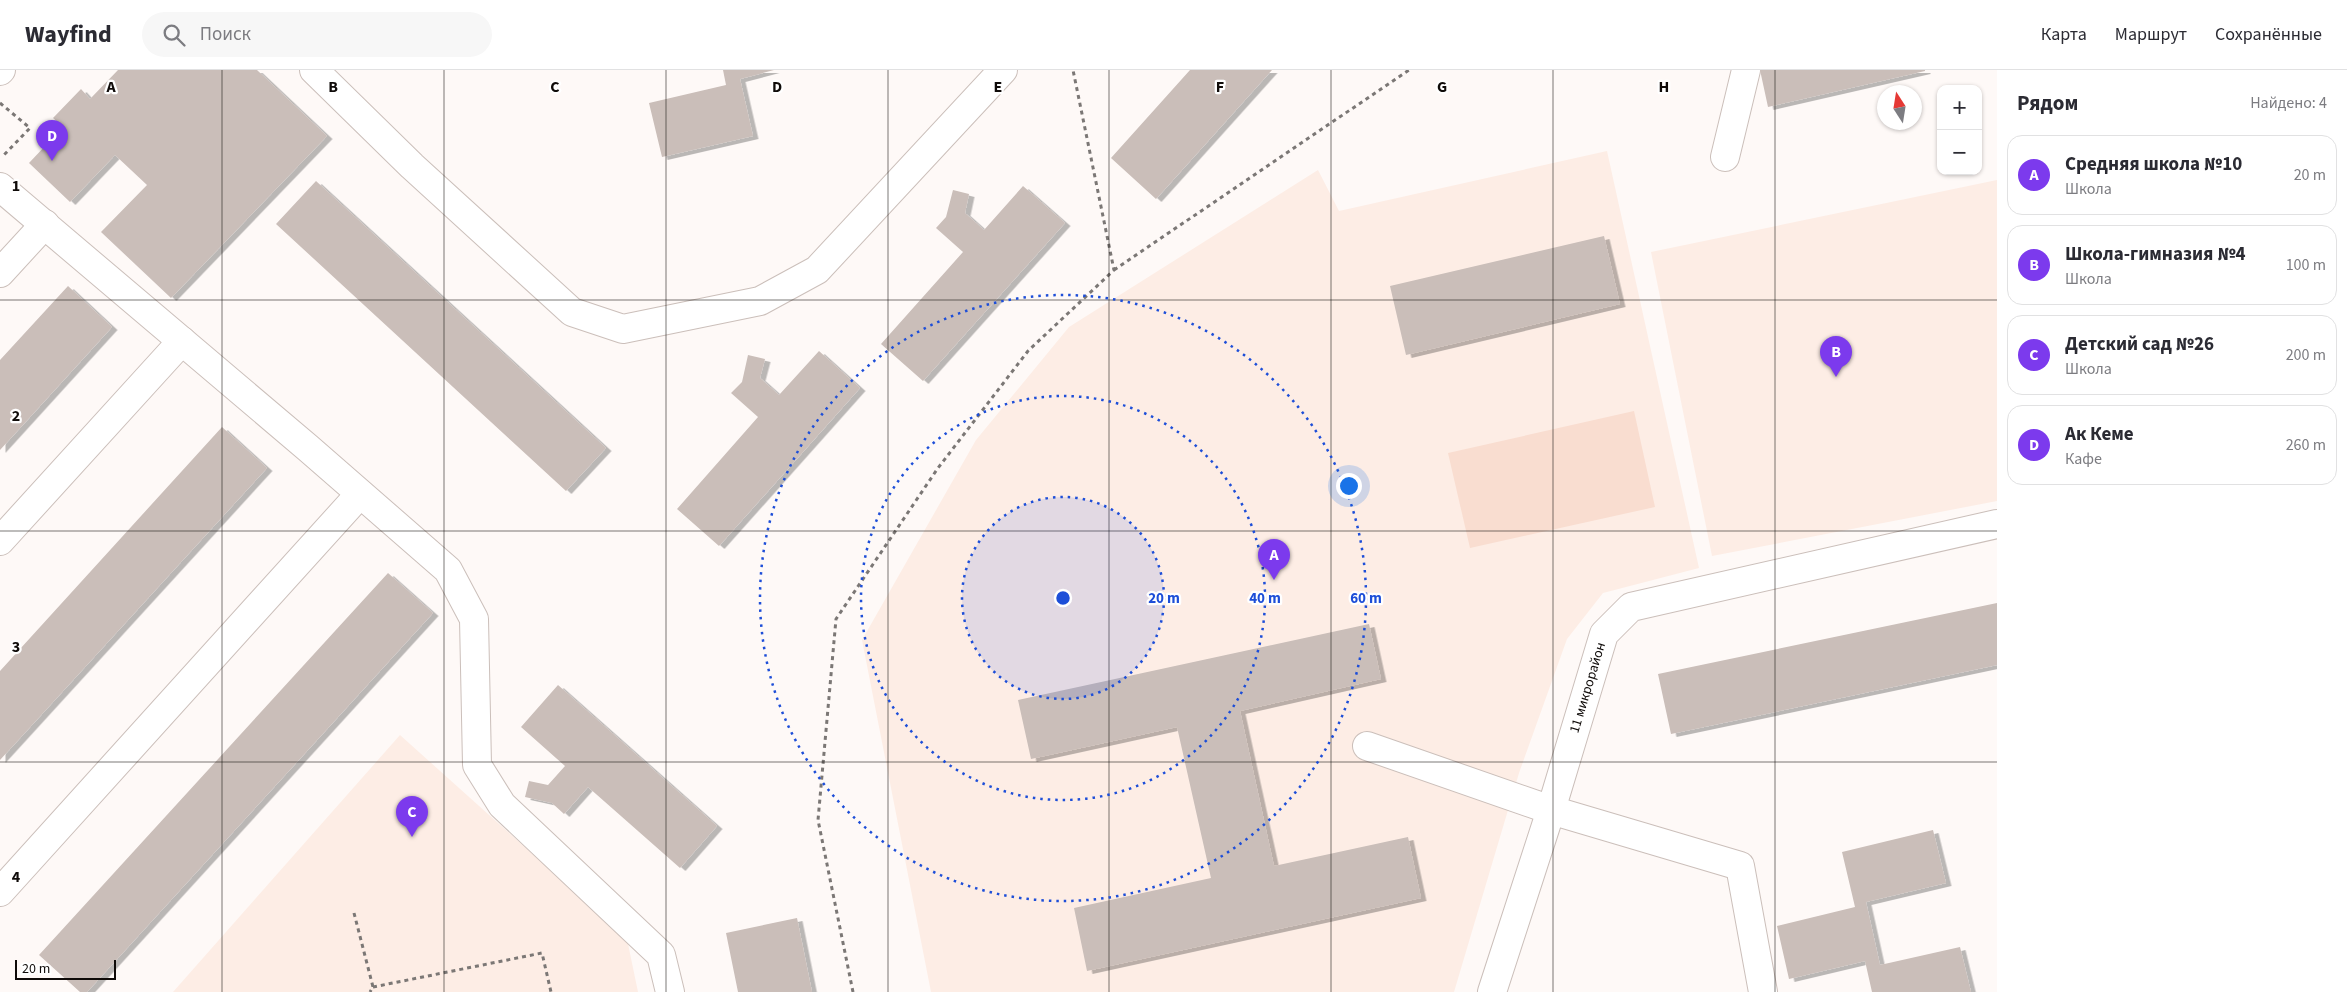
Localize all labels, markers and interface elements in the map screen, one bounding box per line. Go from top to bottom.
search box [142,12,492,57]
text: Wayfind [25,17,112,52]
icon: search [160,21,188,49]
text: Поиск [200,21,251,48]
text: Карта [2041,22,2087,47]
text: Маршрут [2115,22,2187,47]
text: Сохранённые [2215,22,2322,47]
text: A [105,76,116,98]
text: B [328,76,338,98]
text: C [550,76,560,98]
text: D [772,76,782,98]
text: E [994,76,1002,98]
text: F [1216,76,1224,98]
text: G [1437,76,1447,98]
text: H [1659,76,1669,98]
north arrow [1877,85,1922,130]
map controls [1937,85,1982,175]
button: + [1937,85,1982,130]
text: Рядом [2017,88,2078,118]
text: Найдено: 4 [2250,92,2327,114]
pin: D [36,120,68,161]
button: − [1937,130,1982,175]
text: Средняя школа №10 [2065,151,2242,178]
text: A [2029,164,2039,186]
text: 20 m [2294,164,2326,186]
text: 1 [12,175,20,197]
text: Школа [2065,178,2112,200]
text: Школа-гимназия №4 [2065,241,2246,268]
text: B [2029,254,2039,276]
text: 100 m [2286,254,2326,276]
text: Школа [2065,268,2112,290]
text: Детский сад №26 [2065,331,2214,358]
pin: B [1820,336,1852,377]
text: C [2029,344,2039,366]
text: 200 m [2286,344,2326,366]
text: Школа [2065,358,2112,380]
text: 2 [12,405,20,427]
text: Ак Кеме [2065,421,2134,448]
text: D [2029,434,2039,456]
text: 260 m [2286,434,2326,456]
text: Кафе [2065,448,2102,470]
your location [1336,473,1362,499]
pin: A [1258,539,1290,580]
text: 20 m [1148,588,1180,609]
text: 40 m [1249,588,1281,609]
text: 60 m [1350,588,1382,609]
centre of rings [1054,589,1072,607]
text: 3 [12,636,20,658]
street label: 11 микрорайон [1565,640,1611,736]
pin: C [396,796,428,837]
text: 4 [12,866,21,888]
scale bar [15,957,116,980]
text: 20 m [22,959,50,979]

